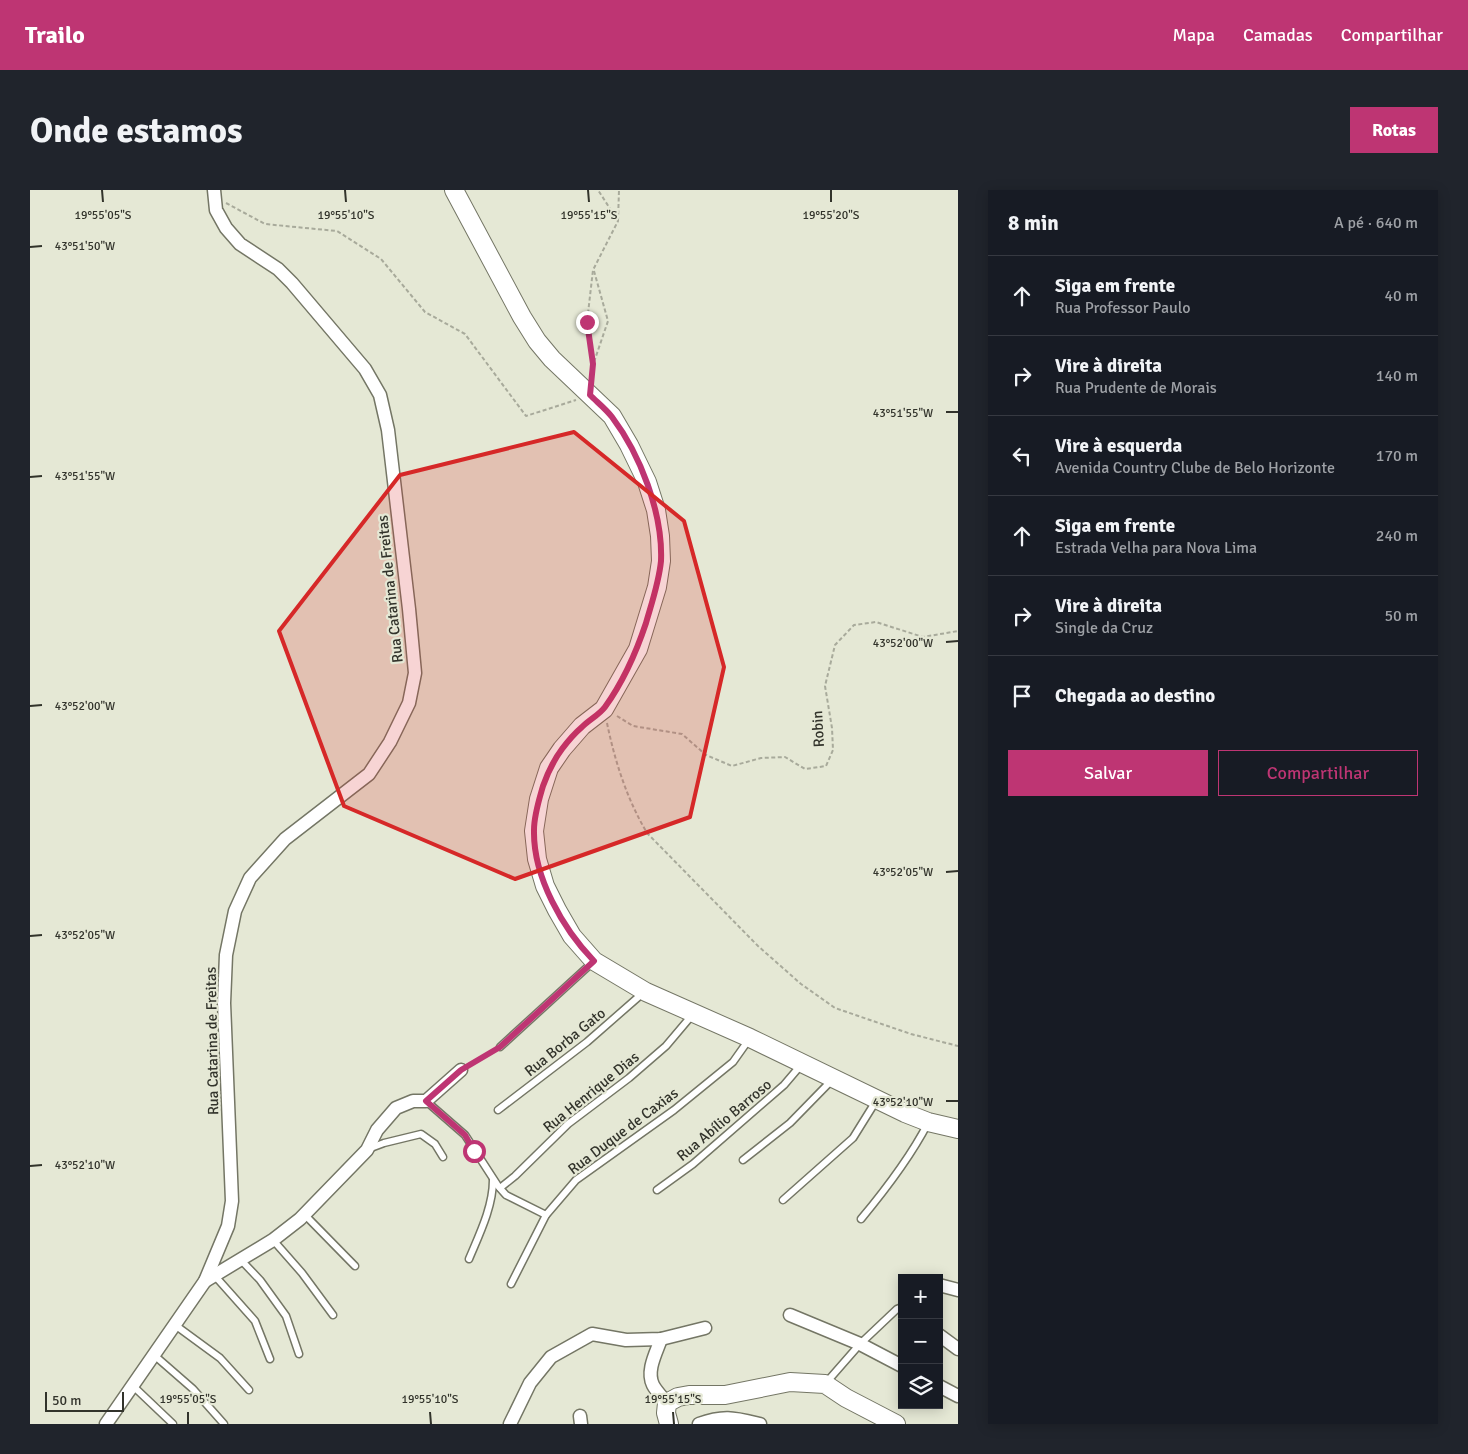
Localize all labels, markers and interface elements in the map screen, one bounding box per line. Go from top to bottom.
text: Trailo [25,20,85,50]
text: Mapa [1173,24,1215,46]
text: Camadas [1243,24,1313,46]
text: Compartilhar [1341,24,1443,46]
button: Rotas [1350,107,1438,153]
text: Onde estamos [30,109,242,152]
text: 19°55'05"S [74,208,132,223]
text: 19°55'10"S [317,208,375,223]
text: 19°55'15"S [560,208,618,223]
text: 19°55'20"S [802,208,860,223]
text: 8 min [1008,210,1059,236]
text: A pé · 640 m [1334,213,1418,233]
text: 43°51'50"W [55,239,115,254]
text: Siga em frente [1055,274,1175,298]
icon: ahead [1008,282,1036,310]
text: 40 m [1384,286,1418,306]
text: Rua Professor Paulo [1055,298,1191,318]
route end [576,311,599,334]
text: Vire à direita [1055,354,1162,378]
icon: right [1008,362,1036,390]
text: 140 m [1376,366,1418,386]
text: Rua Prudente de Morais [1055,378,1217,398]
text: 43°51'55"W [873,406,933,421]
text: Vire à esquerda [1055,434,1182,458]
icon: left [1008,442,1036,470]
text: 170 m [1376,446,1418,466]
text: Avenida Country Clube de Belo Horizonte [1055,458,1335,478]
text: 43°51'55"W [55,469,115,484]
street label: Rua Catarina de Freitas [373,514,407,664]
text: Siga em frente [1055,514,1175,538]
icon: ahead [1008,522,1036,550]
text: 240 m [1376,526,1418,546]
text: Estrada Velha para Nova Lima [1055,538,1257,558]
text: Vire à direita [1055,594,1162,618]
icon: right [1008,602,1036,630]
text: 50 m [1384,606,1418,626]
text: Single da Cruz [1055,618,1153,638]
text: 43°52'00"W [873,636,933,651]
icon: arrive [1008,682,1036,710]
text: Chegada ao destino [1055,684,1215,708]
text: 43°52'00"W [55,699,115,714]
street label: Robin [808,710,828,748]
button: Salvar [1008,750,1208,796]
button: Compartilhar [1218,750,1418,796]
text: 43°52'05"W [873,865,933,880]
text: 43°52'05"W [55,928,115,943]
street label: Rua Catarina de Freitas [202,966,222,1115]
street label: Rua Borba Gato [521,1004,609,1080]
street label: Rua Henrique Dias [539,1048,643,1136]
street label: Rua Abílio Barroso [673,1075,775,1165]
street label: Rua Duque de Caxias [564,1083,682,1178]
text: 43°52'10"W [873,1095,933,1110]
route start [463,1140,486,1163]
text: 43°52'10"W [55,1158,115,1173]
map controls [898,1274,943,1409]
button: + [898,1274,943,1319]
button: − [898,1319,943,1364]
button: layers [898,1364,943,1409]
scale bar [45,1389,124,1412]
text: 50 m [52,1392,81,1409]
text: 19°55'05"S [159,1392,217,1407]
text: 19°55'10"S [401,1392,459,1407]
text: 19°55'15"S [644,1392,702,1407]

